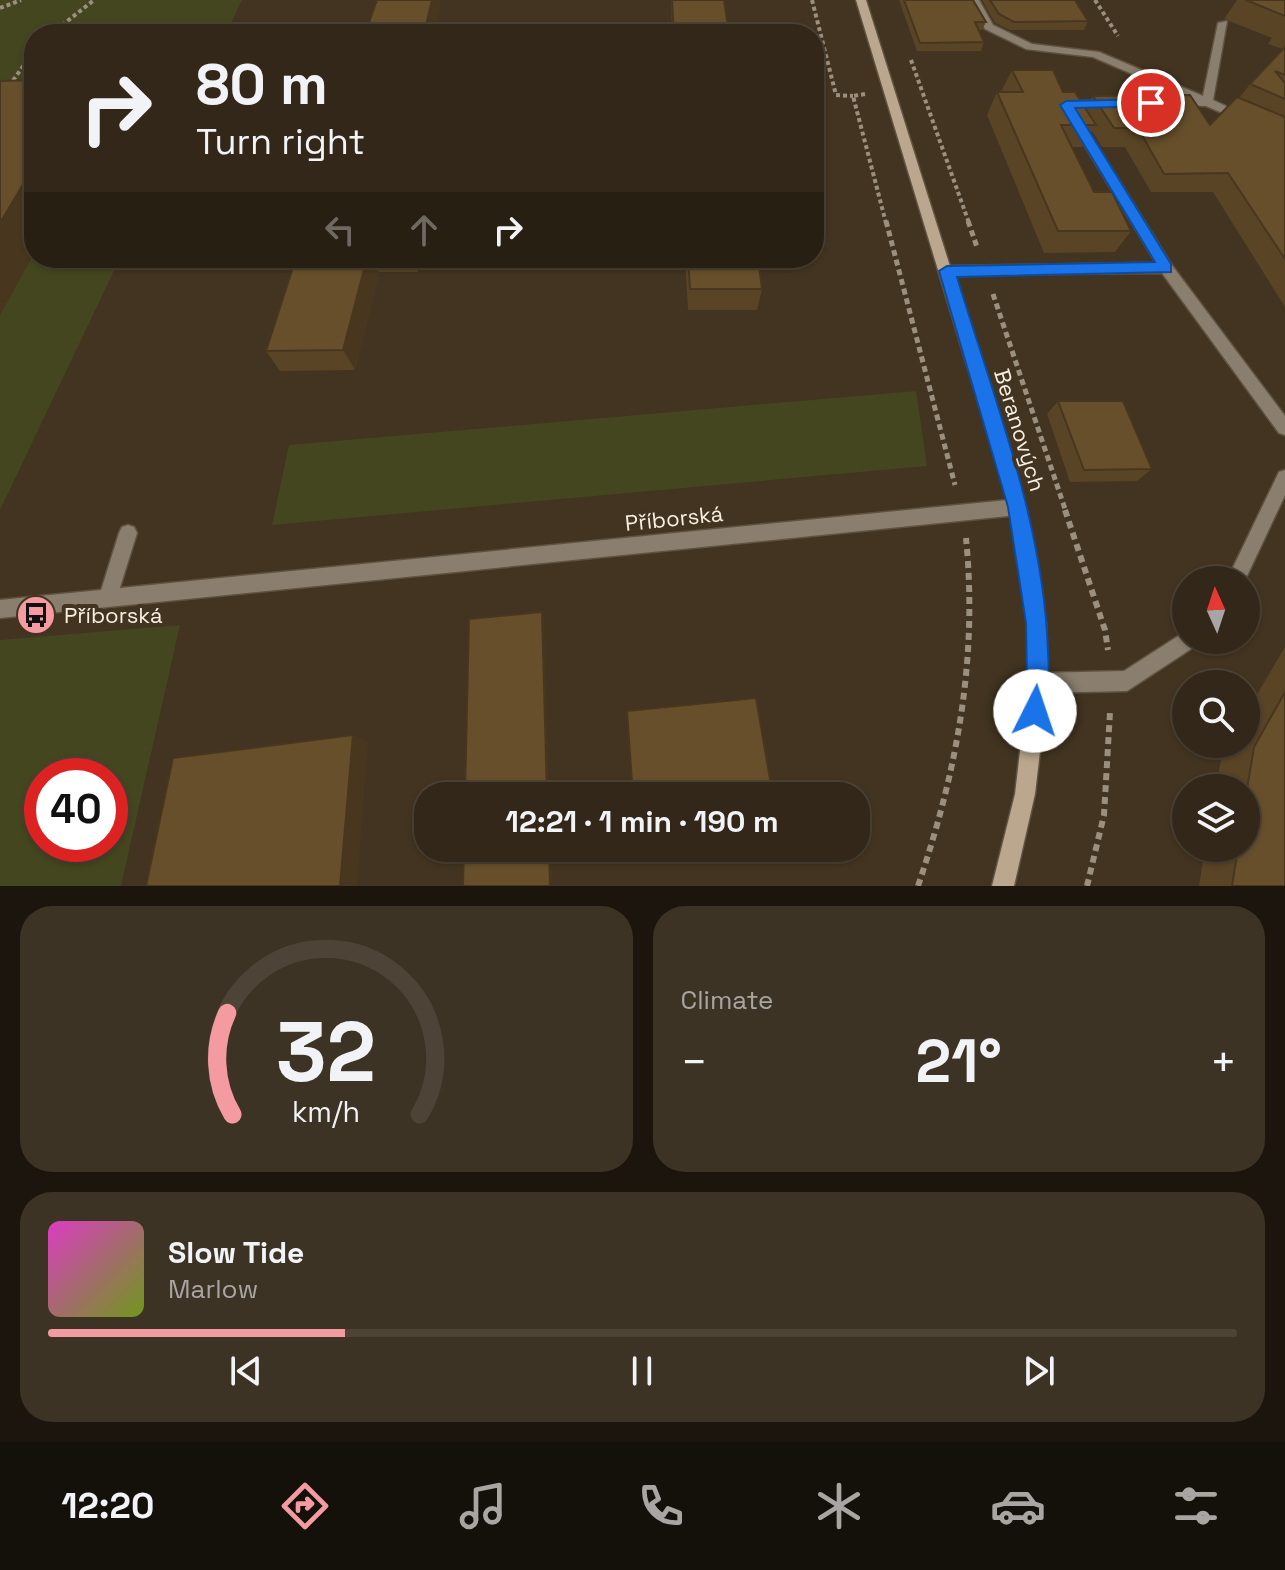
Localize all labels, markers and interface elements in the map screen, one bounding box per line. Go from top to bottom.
text: 80 m [196,49,328,120]
icon: right [64,56,168,160]
pin [1117,69,1185,137]
icon: arrive [1129,81,1173,125]
text: Turn right [196,119,365,165]
icon: left [318,208,362,252]
icon: ahead [402,208,446,252]
icon: right [486,208,530,252]
street label: Beranových [988,365,1052,495]
street label: Příborská [624,499,725,537]
north arrow [1172,566,1260,654]
map controls [1172,566,1260,862]
bus stop icon: Příborská [15,594,57,636]
place label: Příborská [64,601,163,629]
position arrow [993,669,1077,753]
button: search [1172,670,1260,758]
speed limit sign: 40 [24,758,128,862]
button: layers [1172,774,1260,862]
text: 12:21 · 1 min · 190 m [505,802,779,841]
text: Climate [681,983,773,1017]
text: 32 [276,999,376,1105]
text: 21° [916,1023,1002,1100]
text: − [681,1034,708,1090]
text: + [1210,1034,1237,1090]
text: km/h [292,1094,360,1130]
text: Slow Tide [168,1233,304,1272]
text: Marlow [168,1272,258,1306]
icon: previous [224,1349,268,1393]
icon: pause [620,1349,664,1393]
icon: next [1017,1349,1061,1393]
icon: directions [277,1478,333,1534]
icon: music [455,1478,511,1534]
icon: phone [633,1478,689,1534]
icon: climate [811,1478,867,1534]
icon: car [990,1478,1046,1534]
icon: filters [1168,1478,1224,1534]
text: 12:20 [61,1483,154,1529]

